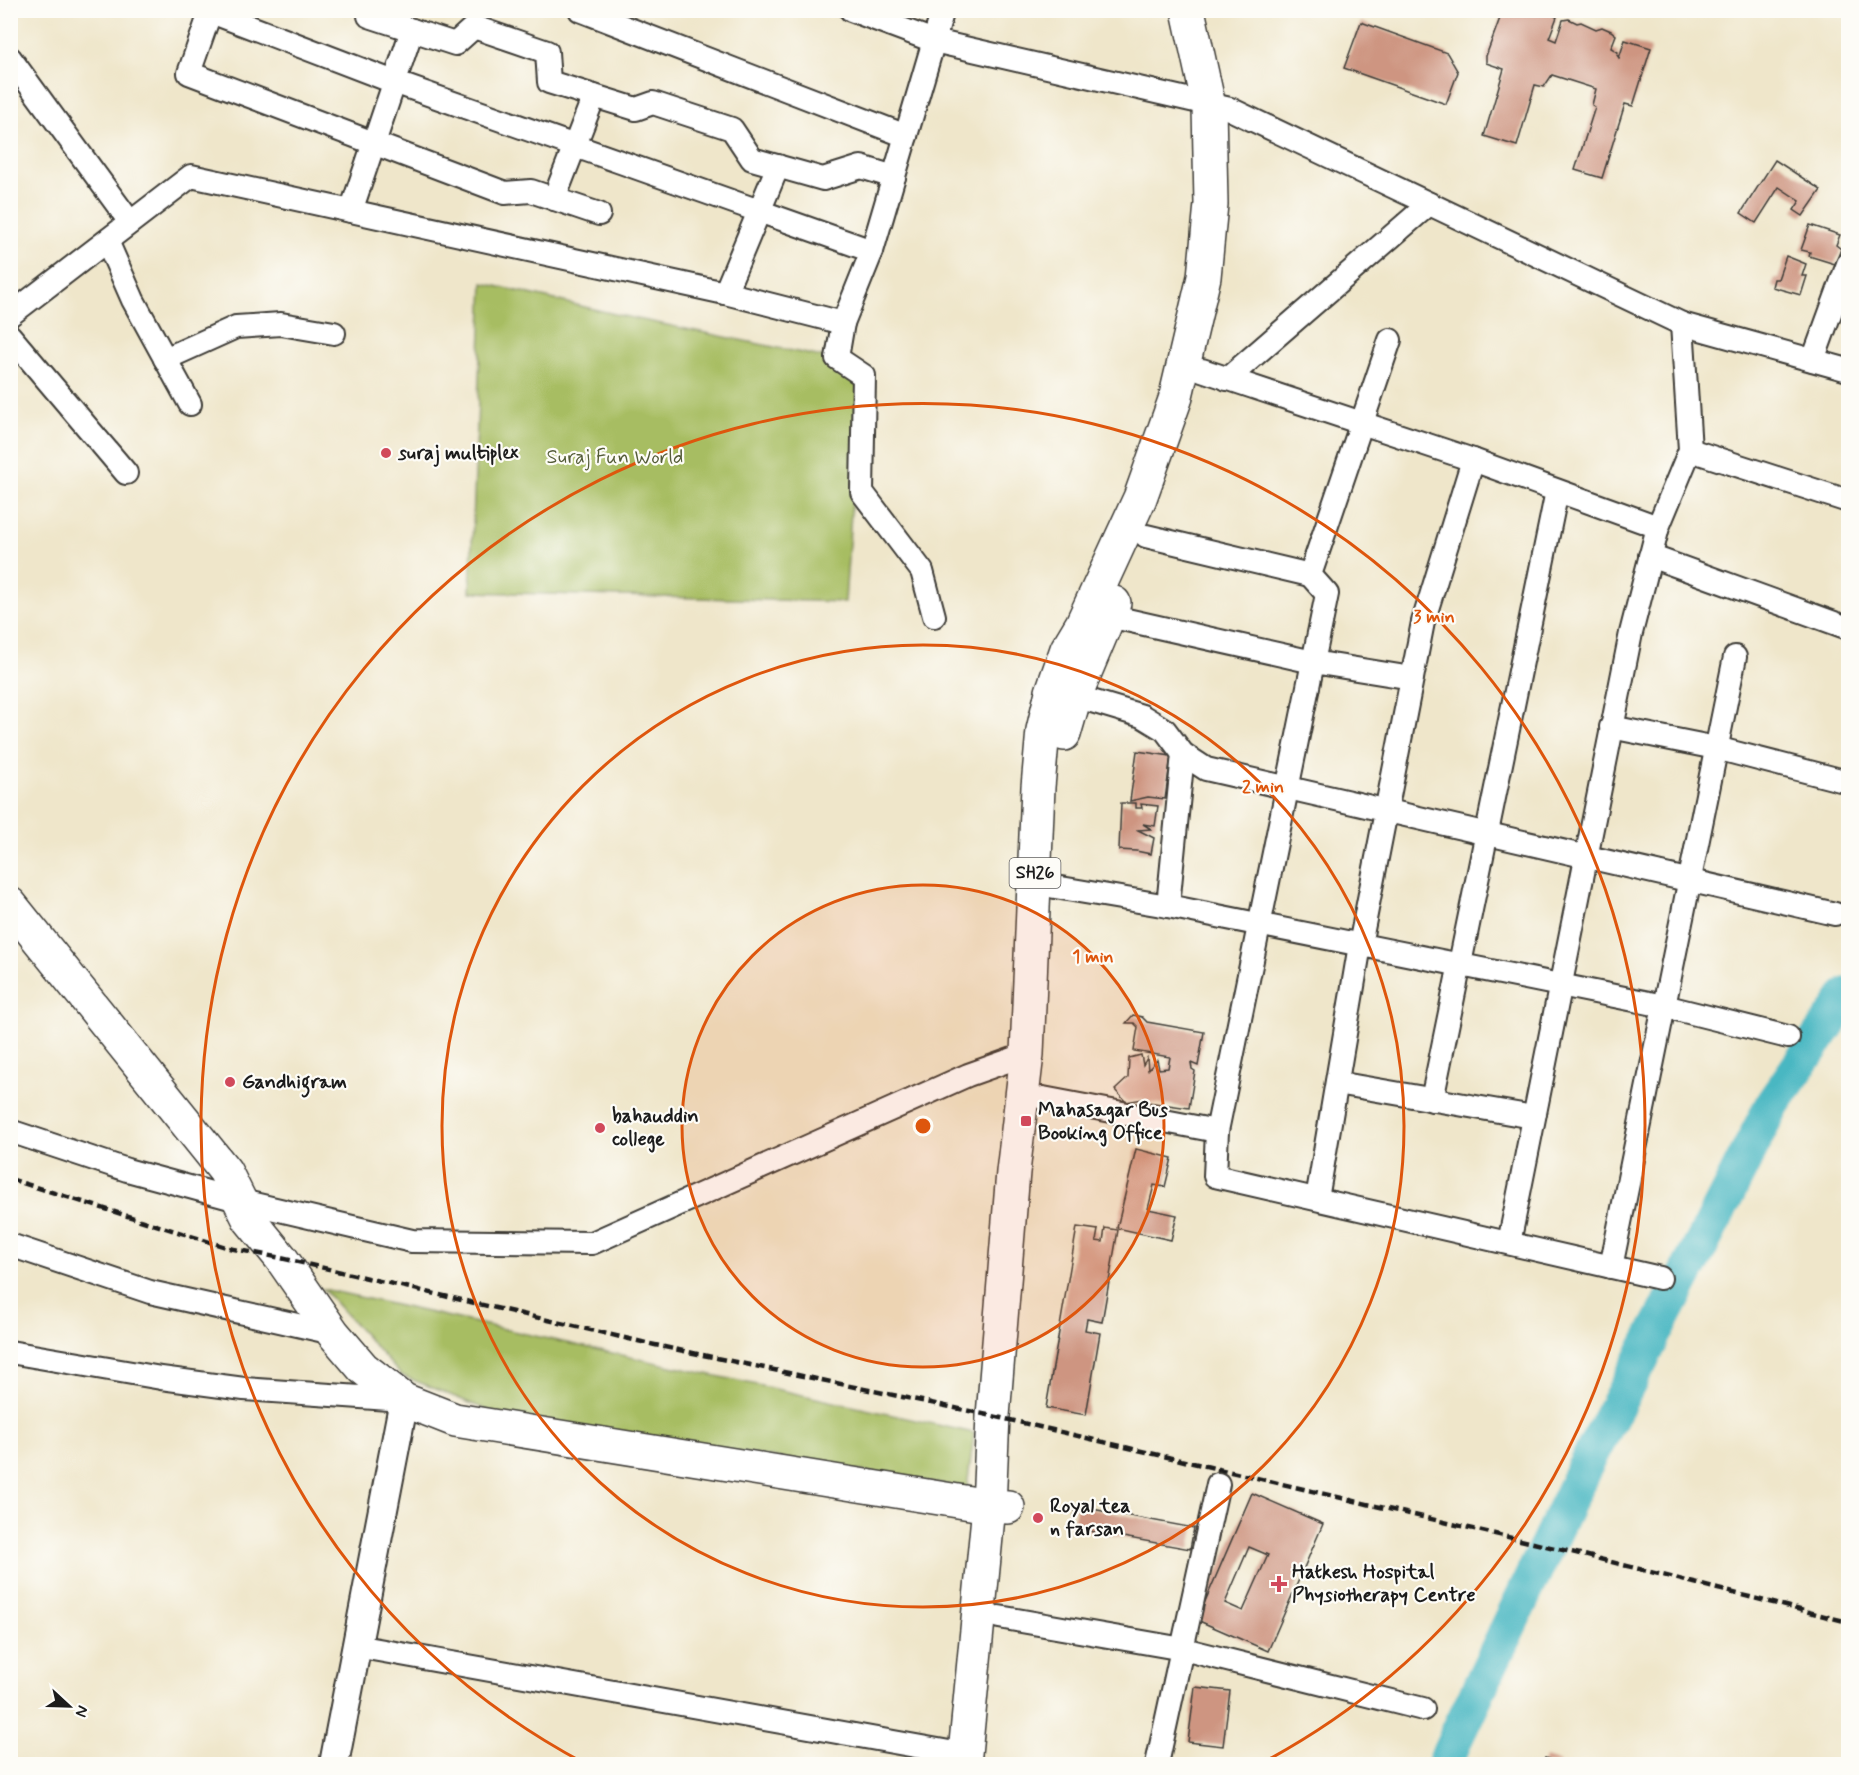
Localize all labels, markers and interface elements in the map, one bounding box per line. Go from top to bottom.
place label: suraj multiplex [397,440,519,467]
park label: Suraj Fun World [547,444,683,471]
marker: suraj multiplex [379,446,393,460]
text: 3 min [1413,605,1455,629]
text: 2 min [1242,775,1284,799]
road number: SH26 [1010,858,1060,888]
text: 1 min [1072,945,1114,969]
place label: Gandhigram [242,1069,347,1098]
marker: Gandhigram [223,1075,237,1089]
place label: Mahasagar Bus Booking Office [1038,1097,1168,1147]
place label: bahauddin college [612,1103,699,1153]
marker: Mahasagar Bus Booking Office [1019,1114,1033,1128]
centre of rings [913,1116,933,1136]
marker: bahauddin college [593,1121,607,1135]
place label: Royal tea n farsan [1050,1493,1131,1543]
marker: Royal tea n farsan [1031,1511,1045,1525]
place label: Hatkesh Hospital Physiotherapy Centre [1292,1559,1475,1609]
marker: Hatkesh Hospital Physiotherapy Centre [1270,1575,1288,1593]
north arrow [39,1676,99,1736]
text: N [70,1702,93,1720]

